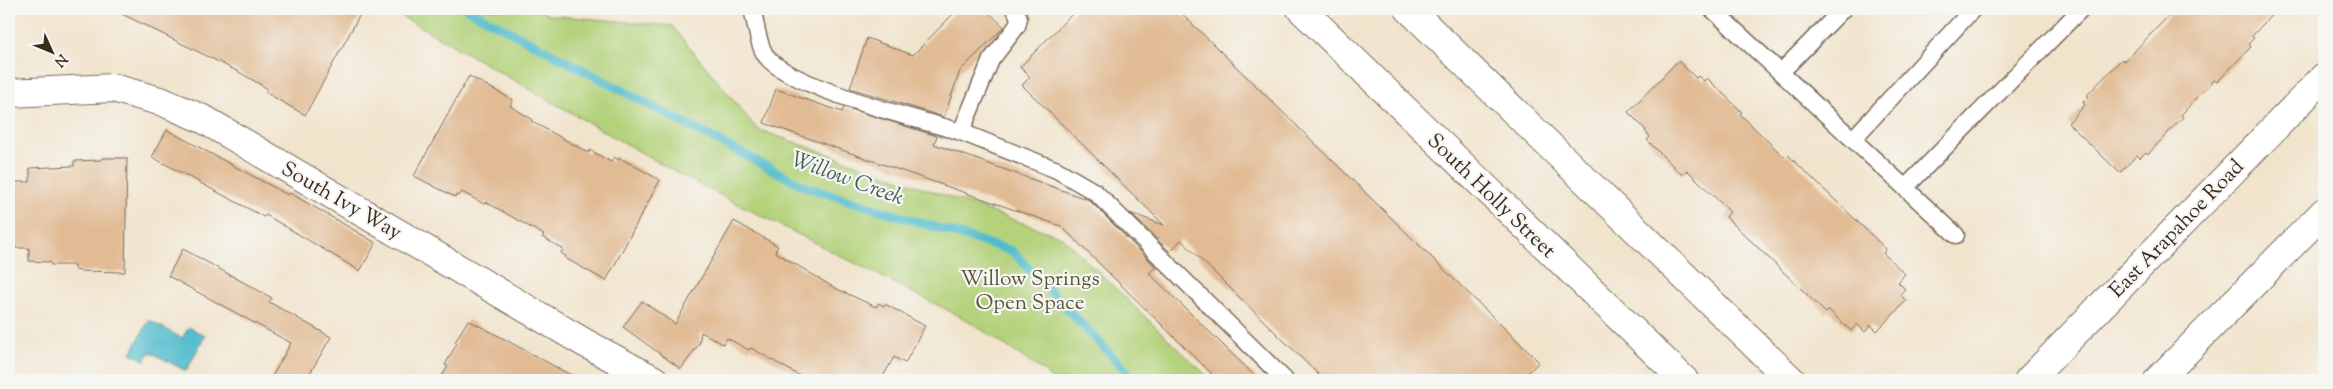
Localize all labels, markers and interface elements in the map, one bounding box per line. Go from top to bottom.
north arrow [28,28,78,78]
text: N [49,49,71,71]
street label: South Holly Street [1420,127,1562,266]
water label: Willow Creek [786,145,908,215]
street label: East Arapahoe Road [2103,153,2252,306]
street label: South Ivy Way [275,155,407,249]
park label: Willow Springs Open Space [960,265,1100,319]

